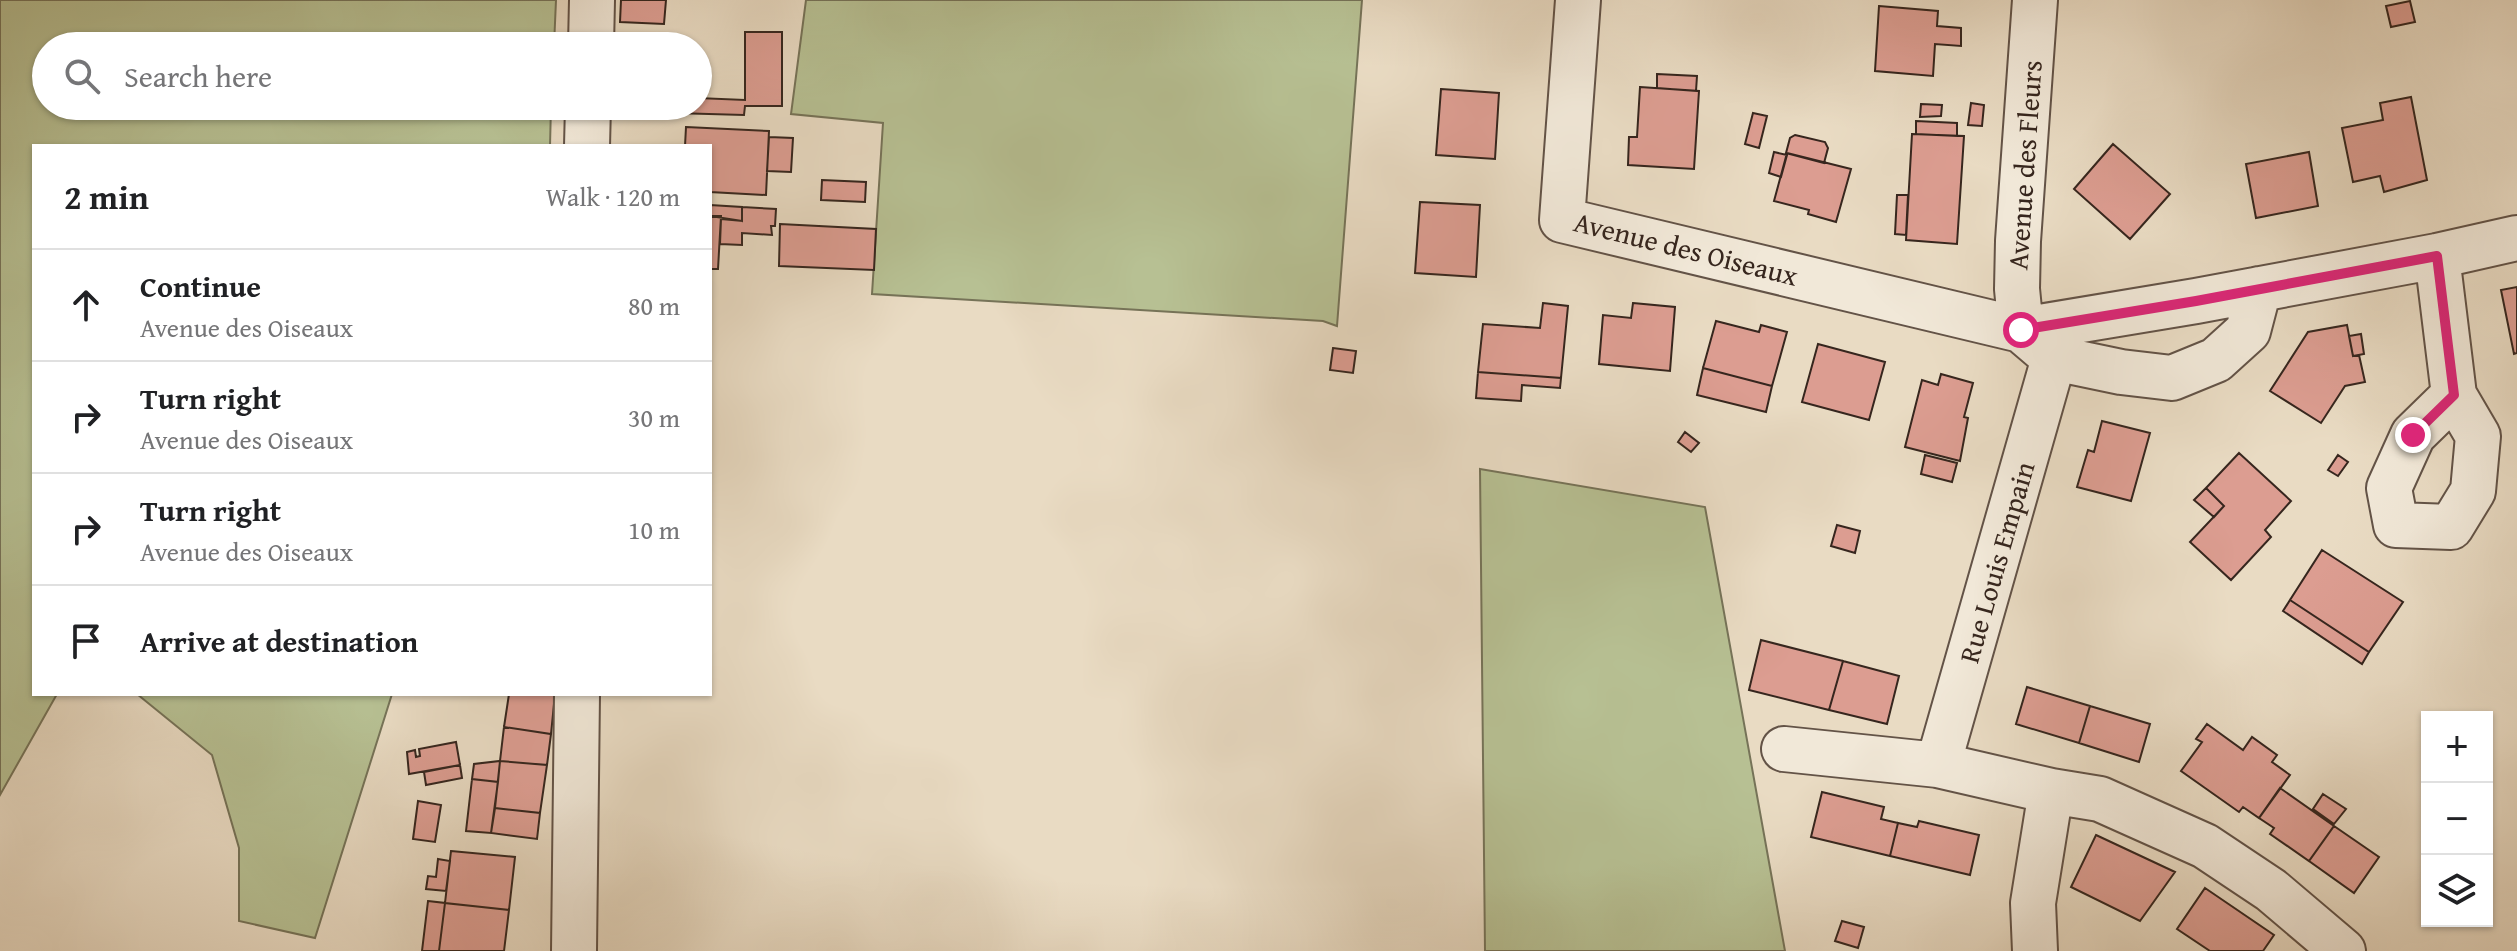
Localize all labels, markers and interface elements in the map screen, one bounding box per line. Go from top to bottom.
search box [32,32,712,120]
icon: search [60,54,104,98]
text: Search here [124,54,272,98]
street label: Avenue des Fleurs [1996,59,2052,271]
text: 2 min [64,172,149,221]
text: Walk · 120 m [546,177,680,216]
street label: Avenue des Oiseaux [1570,200,1803,296]
text: Continue [140,264,261,308]
icon: ahead [64,283,108,327]
text: 80 m [628,286,680,325]
text: Avenue des Oiseaux [140,308,353,347]
route start [2003,312,2039,348]
text: Turn right [140,376,281,420]
icon: right [64,395,108,439]
text: 30 m [628,398,680,437]
route end [2395,417,2431,453]
text: Avenue des Oiseaux [140,420,353,459]
street label: Rue Louis Empain [1948,456,2044,668]
text: Turn right [140,488,281,532]
icon: right [64,507,108,551]
text: 10 m [628,510,680,549]
text: Avenue des Oiseaux [140,532,353,571]
icon: arrive [64,619,108,663]
text: Arrive at destination [140,619,418,663]
map controls [2421,711,2493,927]
button: + [2421,711,2493,783]
button: − [2421,783,2493,855]
button: layers [2421,855,2493,927]

